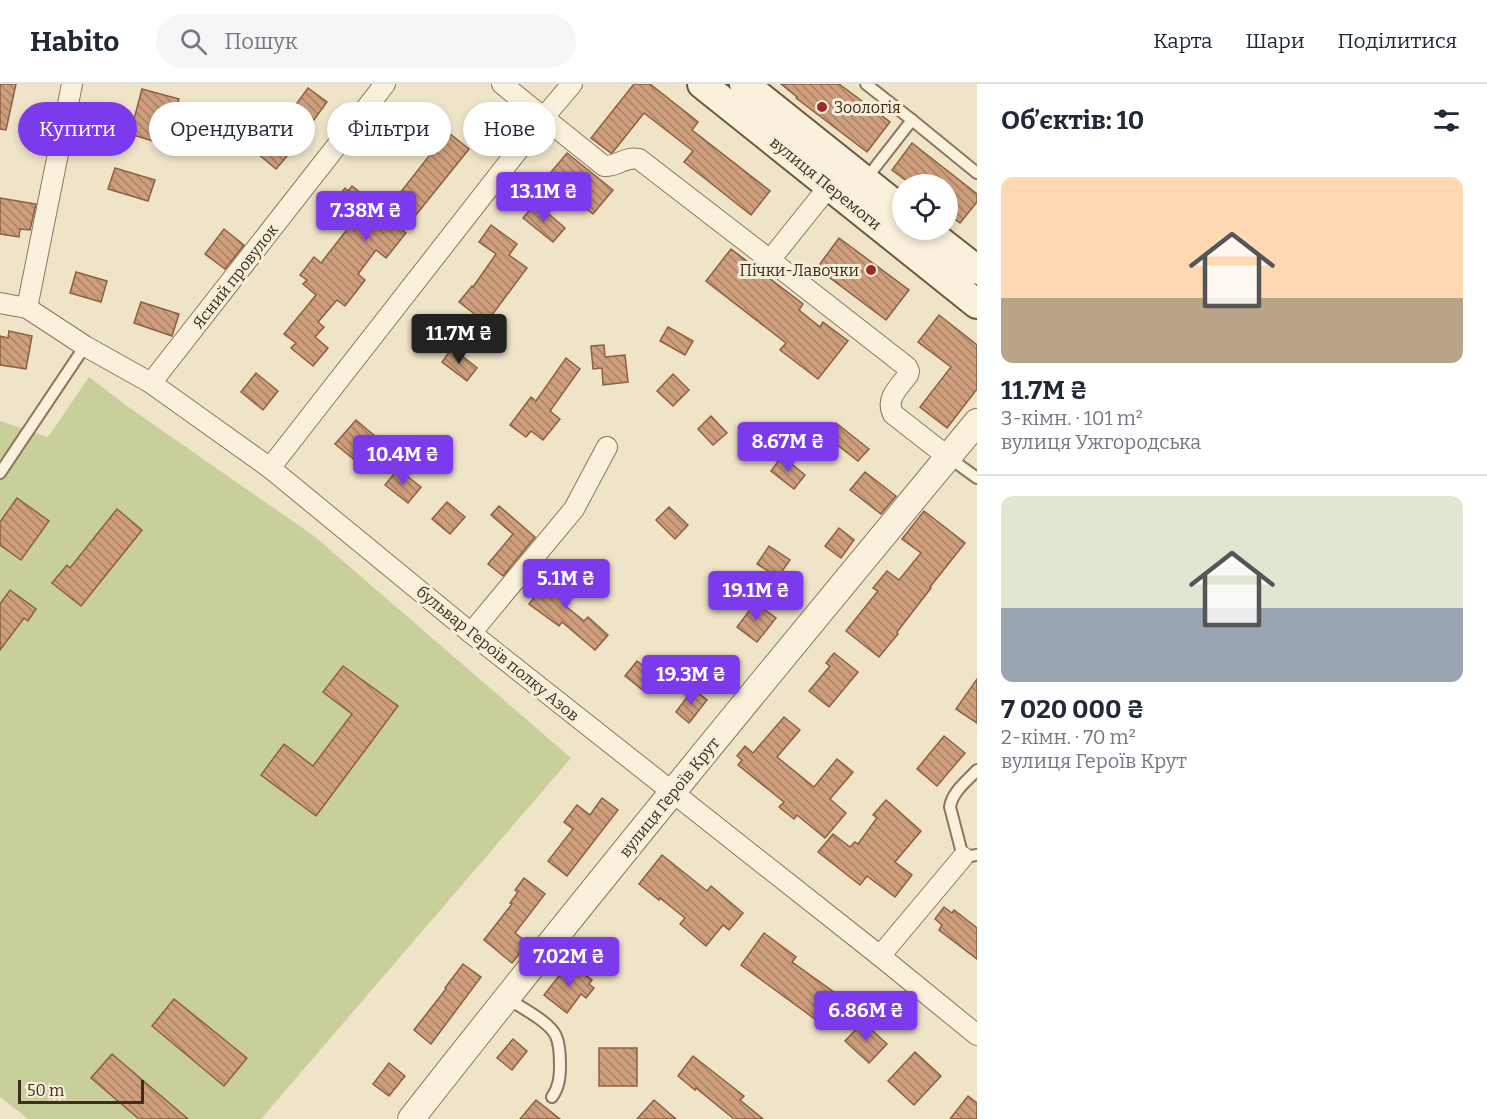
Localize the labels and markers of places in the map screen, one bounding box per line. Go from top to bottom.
place label: Зоологія [834,98,901,117]
marker: Зоологія [815,100,829,114]
pin: 13.1M ₴ [489,172,599,223]
pin: 7.38M ₴ [311,191,421,242]
place label: Пічки-Лавочки [739,261,859,280]
marker: Пічки-Лавочки [864,263,878,277]
pin: 11.7M ₴ [404,314,514,365]
pin: 8.67M ₴ [733,422,843,473]
pin: 10.4M ₴ [348,435,458,486]
pin: 5.1M ₴ [517,559,615,610]
pin: 19.1M ₴ [701,571,811,622]
pin: 19.3M ₴ [636,655,746,706]
pin: 7.02M ₴ [514,937,624,988]
pin: 6.86M ₴ [811,991,921,1042]

